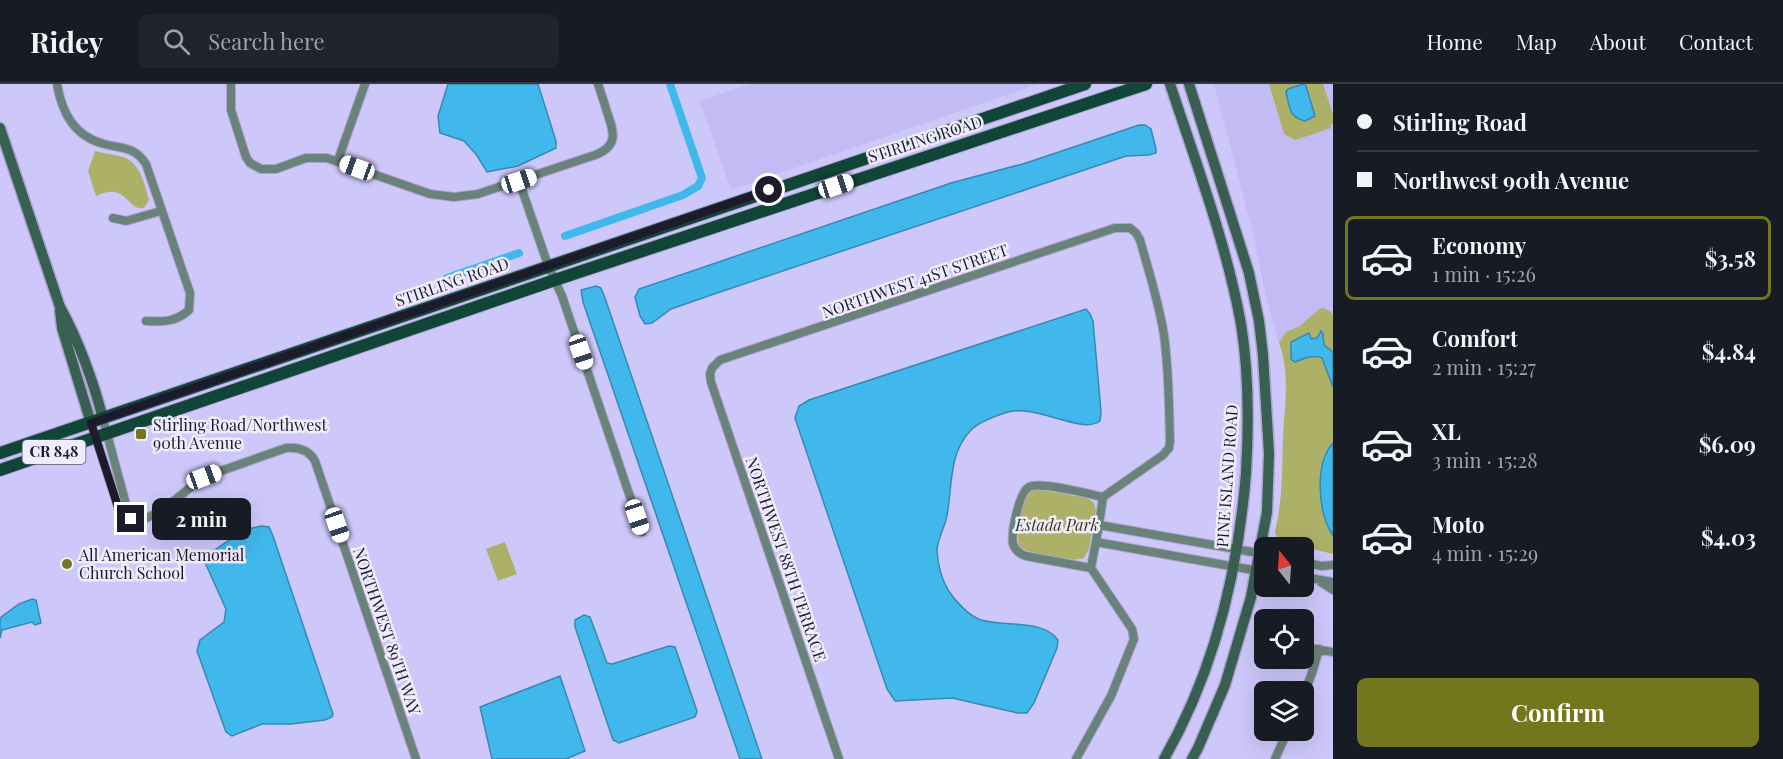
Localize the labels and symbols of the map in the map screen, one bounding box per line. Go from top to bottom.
street label: STIRLING ROAD [865,110,985,167]
car [337,153,377,183]
car [499,167,539,195]
car [816,172,856,200]
route start [755,176,782,203]
street label: NORTHWEST 41ST STREET [819,239,1011,322]
street label: STIRLING ROAD [392,252,511,311]
car [567,332,595,372]
street label: PINE ISLAND ROAD [1211,404,1242,548]
place label: Stirling Road/Northwest 90th Avenue [153,414,327,453]
marker: Stirling Road/Northwest 90th Avenue [134,427,148,441]
road number: CR 848 [22,440,86,464]
street label: NORTHWEST 88TH TERRACE [742,454,831,664]
car [184,462,224,492]
car [623,497,651,537]
callout: 2 min [152,498,251,540]
route end [117,505,144,532]
car [323,505,351,545]
park label: Estada Park [1014,514,1099,535]
north arrow [1254,537,1314,597]
place label: All American Memorial Church School [78,544,245,583]
street label: NORTHWEST 89TH WAY [349,544,426,718]
marker: All American Memorial Church School [60,557,74,571]

